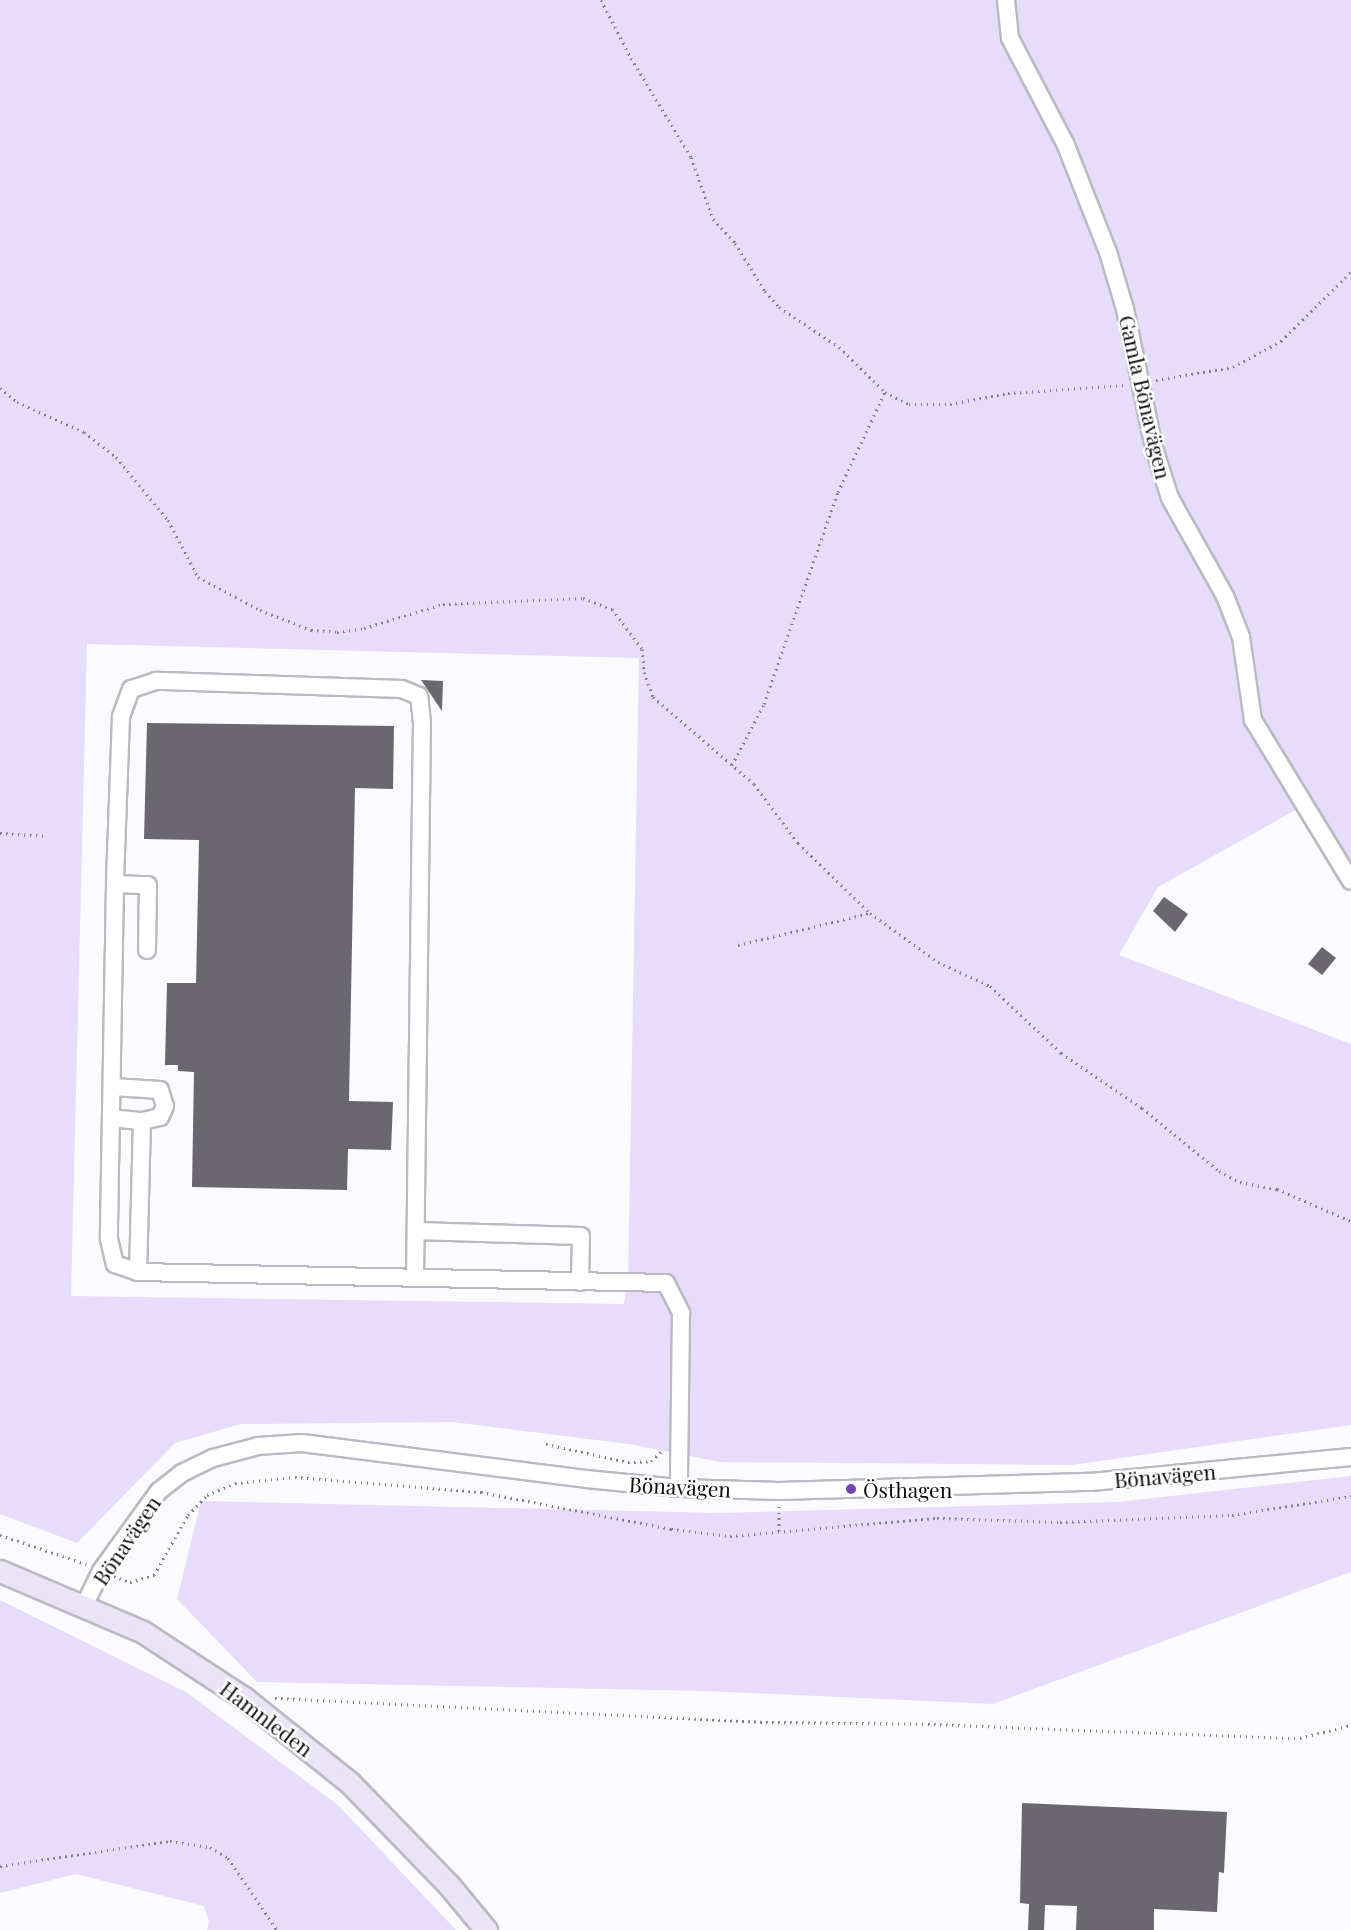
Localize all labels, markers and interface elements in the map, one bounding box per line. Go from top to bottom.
street label: Gamla Bönavägen [1115,313,1177,481]
street label: Bönavägen [1113,1458,1217,1492]
street label: Bönavägen [628,1471,732,1501]
place label: Östhagen [863,1476,952,1502]
marker: Östhagen [844,1482,858,1496]
street label: Bönavägen [87,1491,165,1589]
street label: Hamnleden [216,1675,318,1761]

